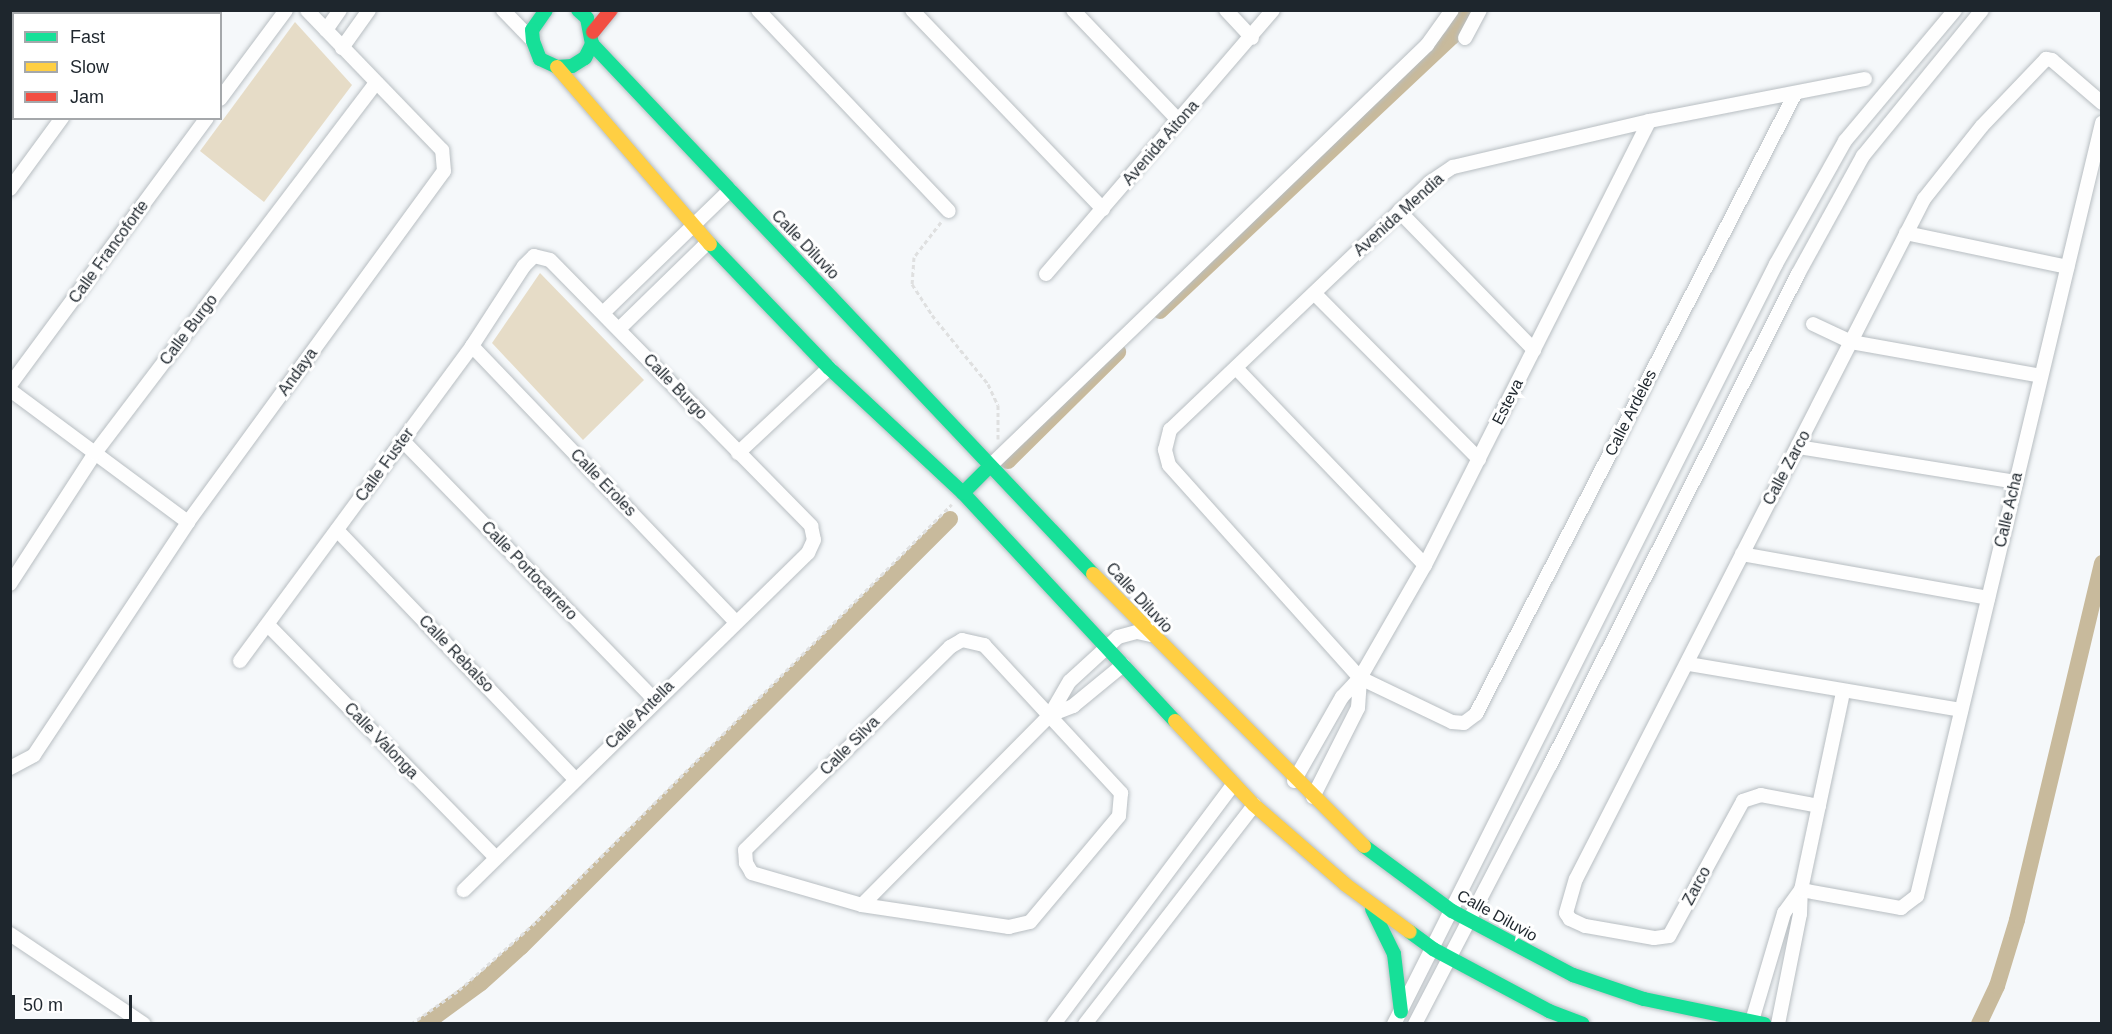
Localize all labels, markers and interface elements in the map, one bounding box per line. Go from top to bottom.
legend [12,12,222,120]
text: Fast [70,27,105,47]
text: Slow [70,57,109,77]
text: Jam [70,87,104,107]
street label: Avenida Aitona [1119,96,1203,190]
street label: Avenida Mendia [1350,170,1448,260]
street label: Calle Francoforte [65,197,153,307]
street label: Calle Diluvio [767,206,843,284]
street label: Calle Burgo [156,291,222,369]
street label: Andaya [274,344,322,400]
street label: Calle Burgo [639,350,711,424]
street label: Calle Ardeles [1601,366,1661,460]
street label: Esteva [1488,376,1528,428]
street label: Calle Fuster [352,424,418,506]
street label: Calle Zarco [1759,427,1815,509]
street label: Calle Eroles [566,445,640,521]
street label: Calle Acha [1991,470,2027,550]
street label: Calle Portocarrero [477,518,581,624]
street label: Calle Diluvio [1102,559,1176,637]
street label: Calle Rebalso [414,612,498,696]
street label: Calle Antella [601,676,679,754]
street label: Calle Valonga [340,699,422,783]
street label: Calle Silva [816,712,884,780]
street label: Zarco [1679,863,1715,909]
street label: Calle Diluvio [1453,886,1541,946]
scale bar [15,983,135,1021]
text: 50 m [23,995,63,1015]

